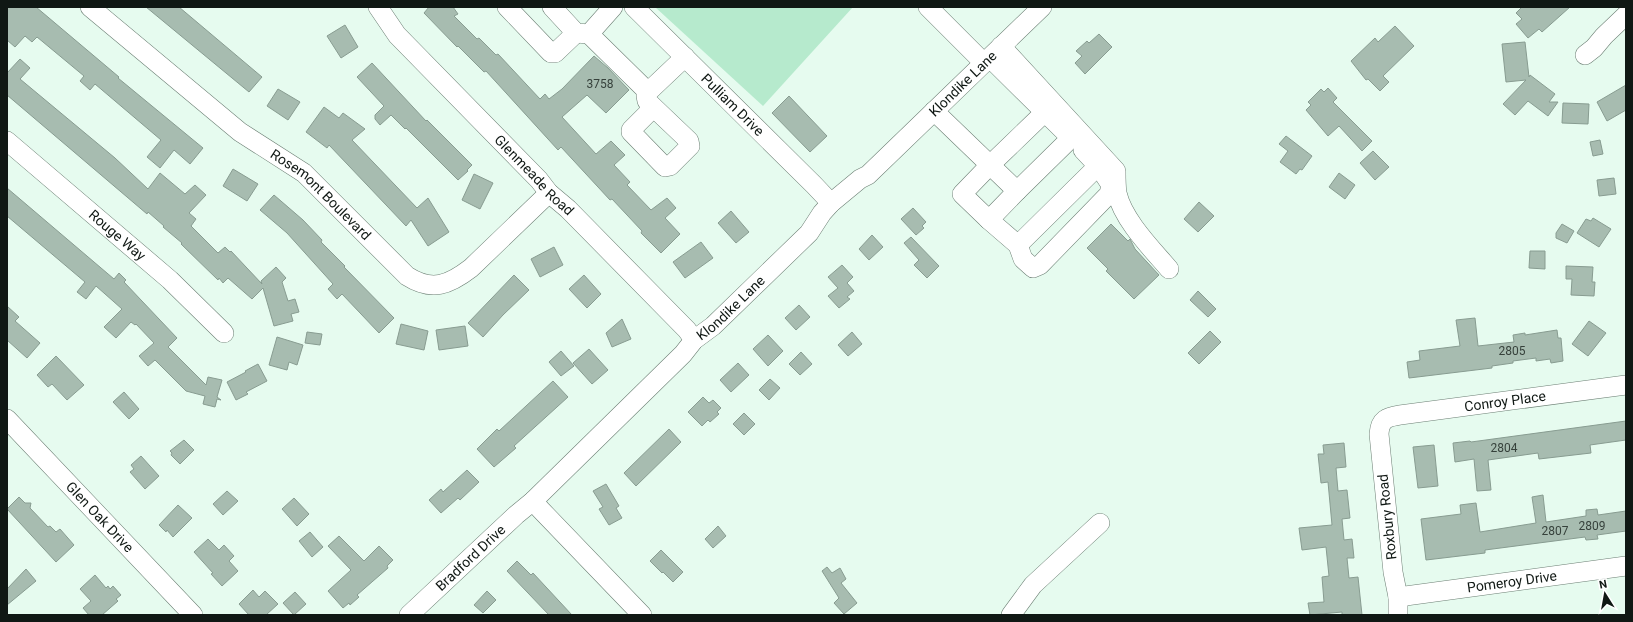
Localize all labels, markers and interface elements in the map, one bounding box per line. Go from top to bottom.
street label: Klondike Lane [926,47,1000,120]
street label: Pulliam Drive [698,70,767,139]
house number: 3758 [587,77,614,91]
street label: Glenmeade Road [491,132,577,218]
street label: Rosemont Boulevard [268,146,374,243]
street label: Rouge Way [86,206,149,264]
street label: Klondike Lane [693,272,768,343]
house number: 2805 [1499,344,1526,358]
street label: Conroy Place [1463,388,1547,414]
house number: 2804 [1491,441,1518,455]
street label: Roxbury Road [1375,473,1399,561]
street label: Glen Oak Drive [63,478,137,555]
house number: 2809 [1579,519,1605,533]
street label: Bradford Drive [432,521,508,594]
house number: 2807 [1542,524,1569,538]
street label: Pomeroy Drive [1466,567,1558,596]
north arrow [1585,574,1625,614]
text: N [1598,578,1608,592]

